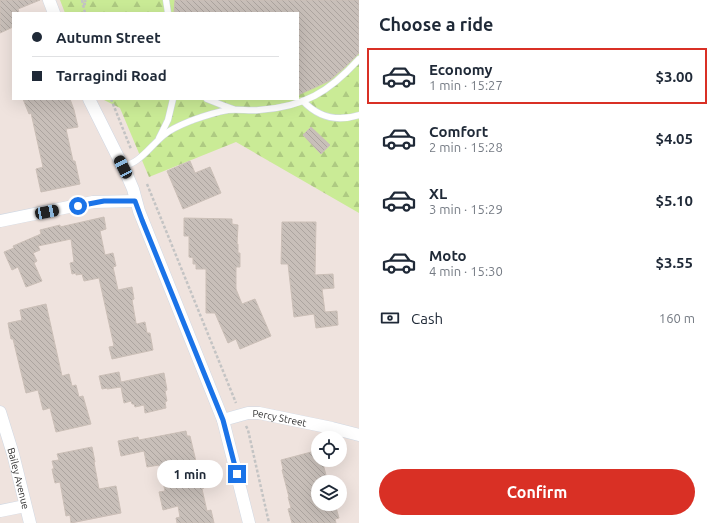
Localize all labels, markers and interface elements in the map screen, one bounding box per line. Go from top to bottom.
text: Choose a ride [379,14,493,34]
text: Autumn Street [56,29,161,46]
icon: car [381,58,417,94]
text: Economy [429,61,493,78]
text: Tarragindi Road [56,67,167,84]
text: $3.00 [655,68,693,85]
text: 1 min · 15:27 [429,78,503,92]
icon: car [381,120,417,156]
text: Comfort [429,123,488,140]
text: $4.05 [655,130,693,147]
text: 2 min · 15:28 [429,140,503,154]
car [112,154,134,180]
icon: car [381,182,417,218]
text: XL [429,185,447,202]
text: $5.10 [655,192,693,209]
route start [69,197,87,215]
text: 3 min · 15:29 [429,202,503,216]
car [34,204,60,220]
icon: car [381,244,417,280]
text: Moto [429,247,467,264]
text: $3.55 [655,254,693,271]
text: 4 min · 15:30 [429,264,503,278]
icon: cash [379,307,401,329]
text: Cash [411,310,443,327]
text: 160 m [659,311,695,325]
street label: Percy Street [253,407,308,428]
map controls [311,431,347,511]
button: locate [311,431,347,467]
street label: Bailey Avenue [6,446,32,510]
callout: 1 min [157,460,223,488]
route end [228,465,246,483]
text: 1 min [174,467,206,481]
button: Confirm [379,469,695,515]
button: layers [311,475,347,511]

